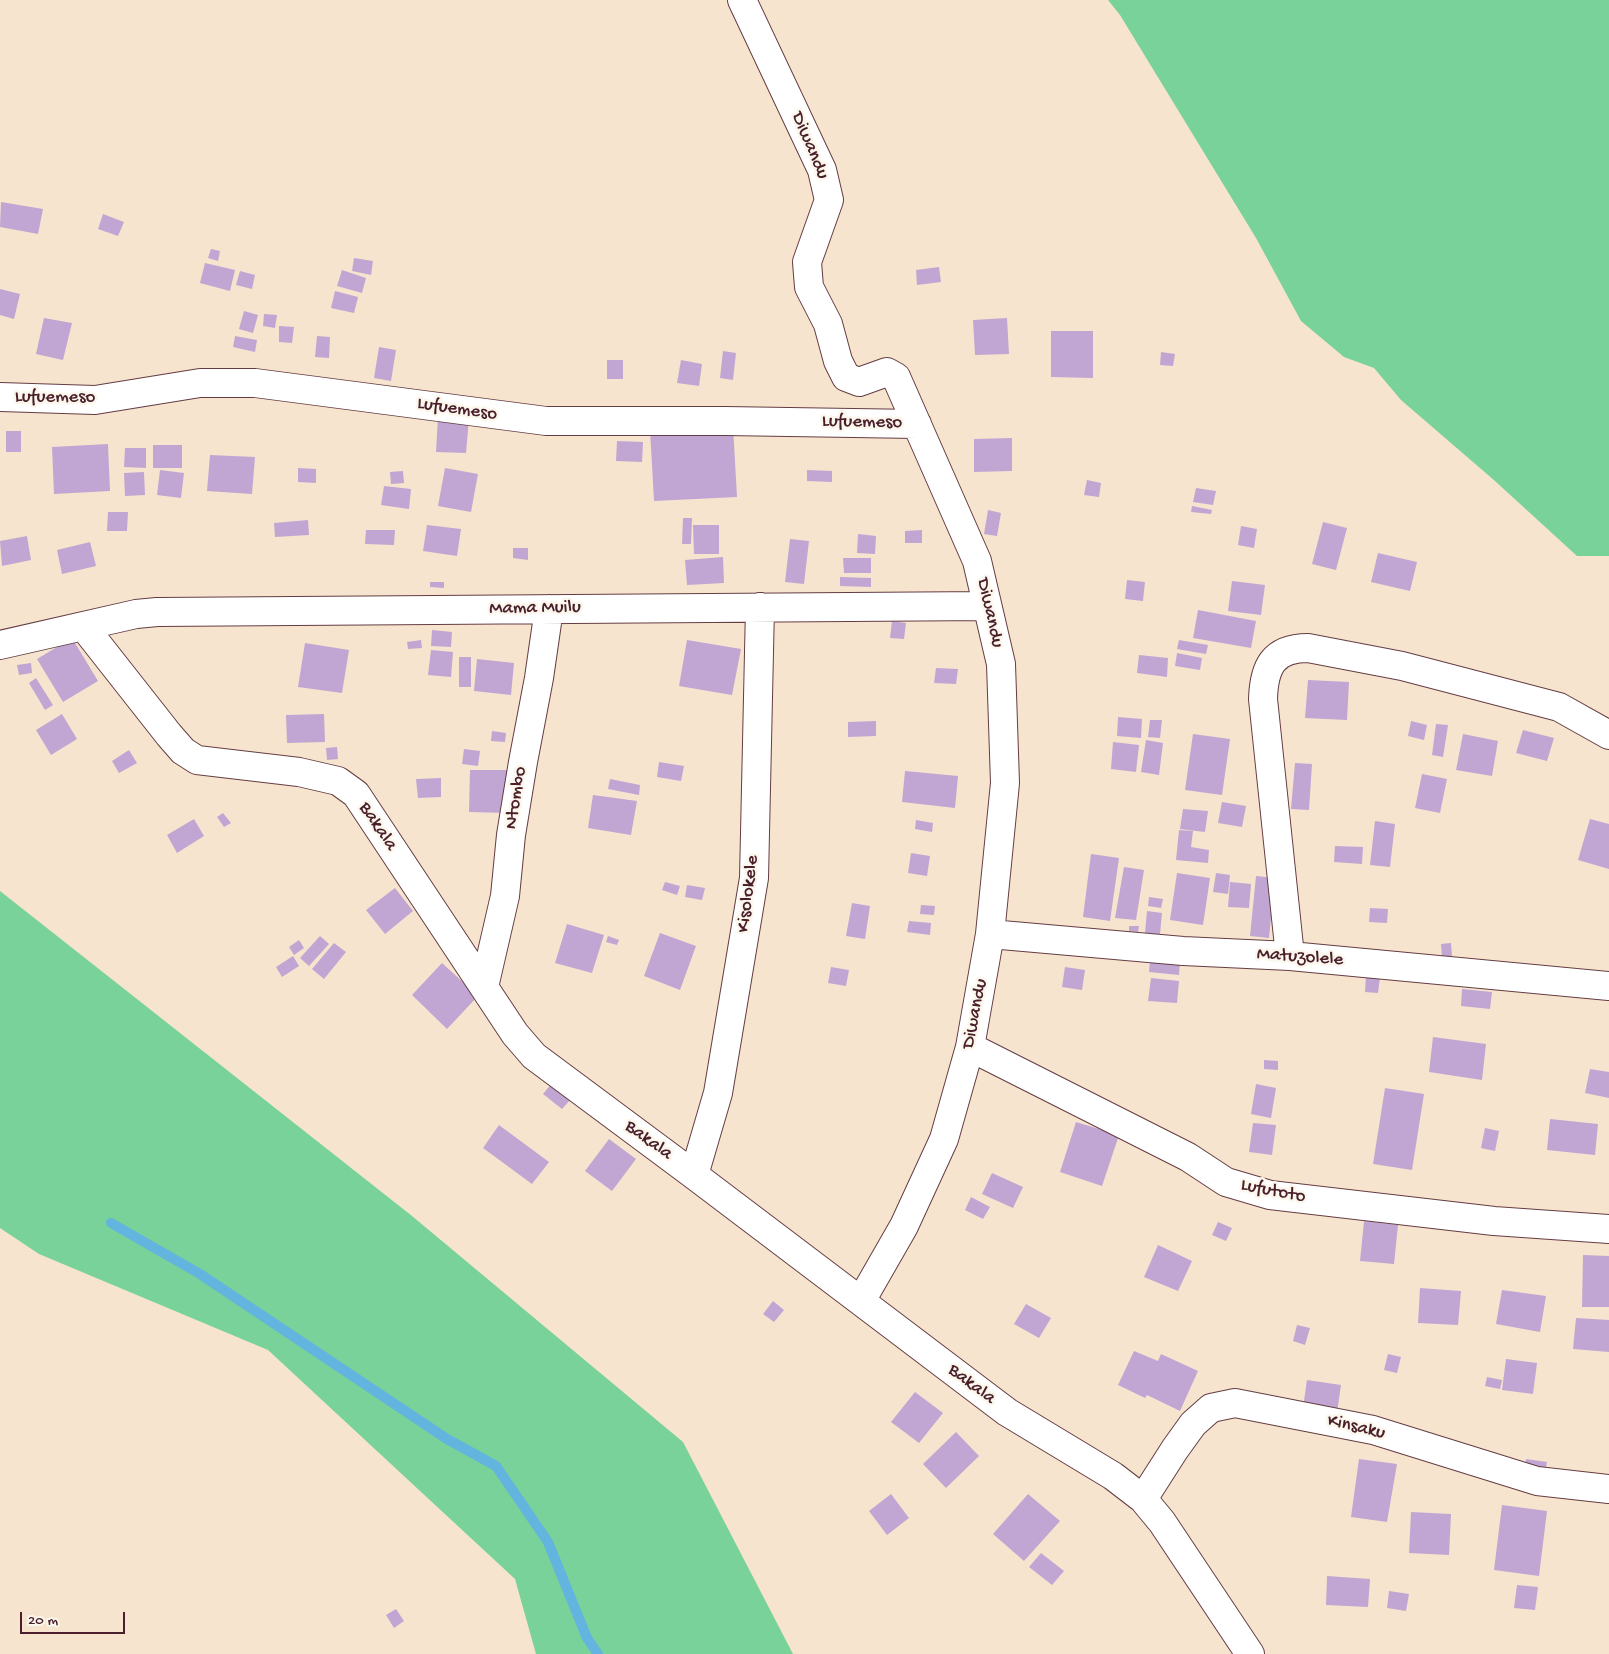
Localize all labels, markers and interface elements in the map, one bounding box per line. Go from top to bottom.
street label: Diwandu [785,109,833,183]
street label: Lufuemeso [15,387,95,409]
street label: Lufuemeso [416,393,498,427]
street label: Lufuemeso [822,411,902,435]
street label: Diwandu [970,576,1008,650]
street label: Mama Muilu [489,597,581,621]
street label: Ntombo [501,765,533,831]
street label: Bakala [352,798,402,856]
street label: Kisolokele [733,854,765,934]
street label: Matuzolele [1256,944,1344,972]
street label: Diwandu [958,977,994,1051]
street label: Bakala [619,1116,677,1166]
street label: Lufutoto [1239,1175,1307,1209]
street label: Bakala [943,1360,999,1410]
street label: Kinsaku [1325,1410,1387,1446]
scale bar [22,1602,128,1634]
text: 20 m [28,1612,58,1630]

